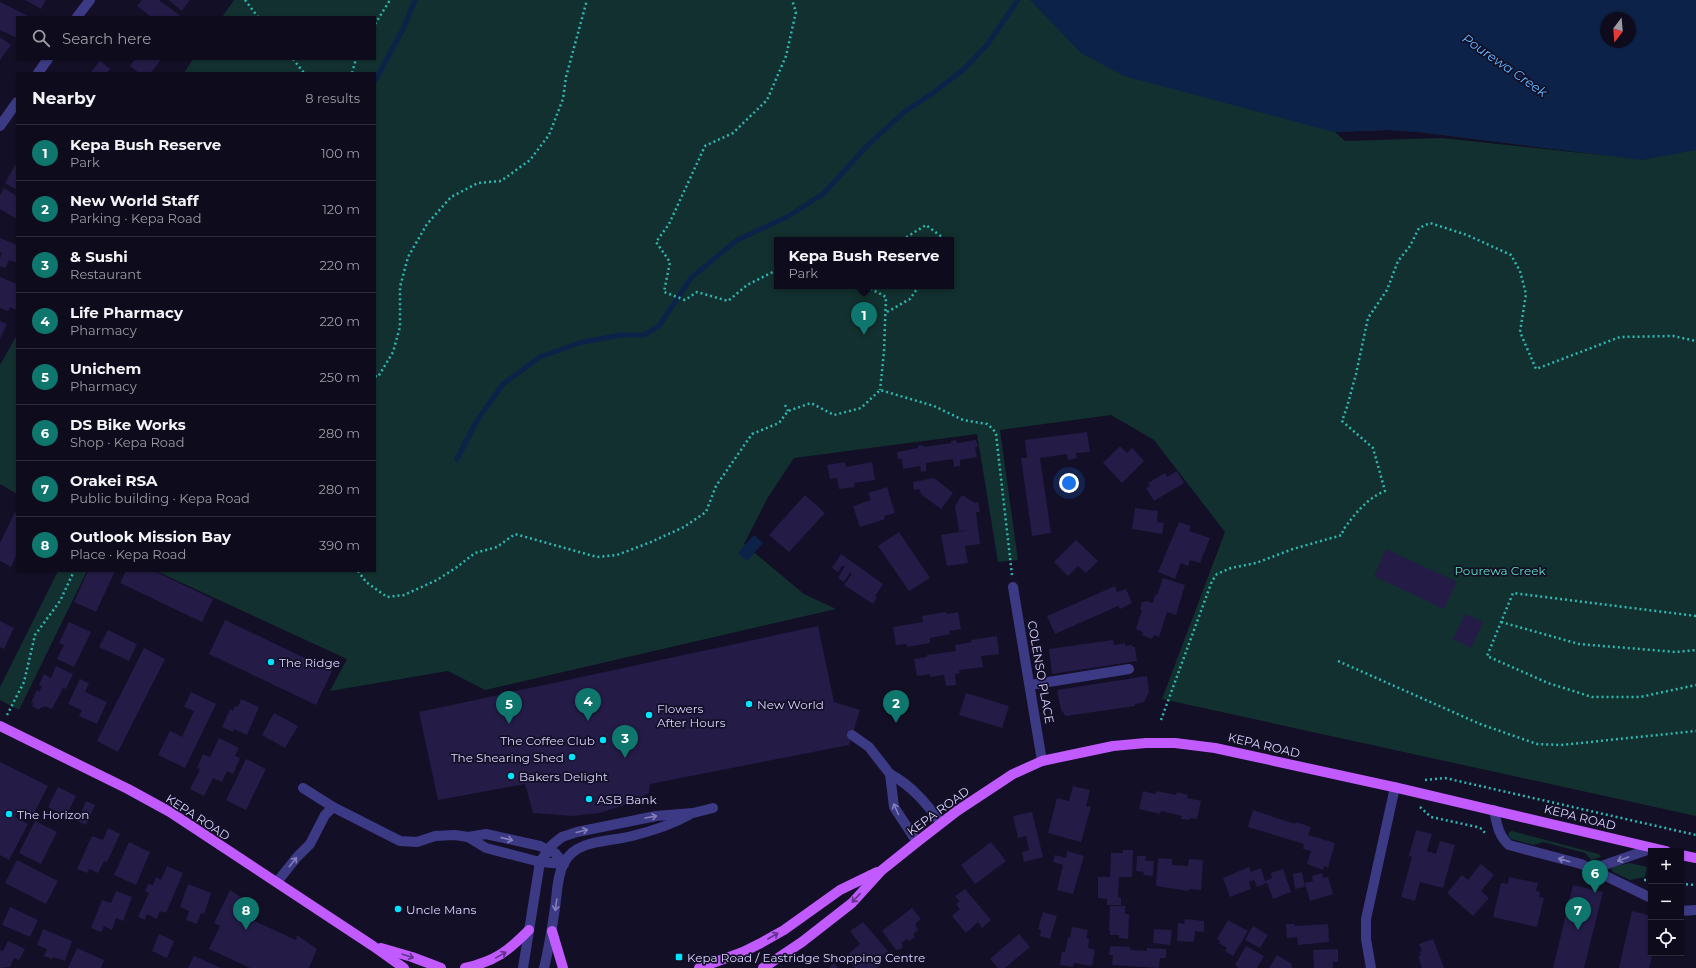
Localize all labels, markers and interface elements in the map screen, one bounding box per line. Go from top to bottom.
north arrow [1600,12,1636,48]
search box [16,16,376,60]
icon: search [30,27,52,49]
text: Search here [62,29,151,48]
water label: Pourewa Creek [1459,30,1552,101]
text: Nearby [32,88,96,108]
text: 8 results [305,90,360,106]
text: Kepa Bush Reserve [70,135,221,154]
text: 1 [42,145,48,161]
text: 100 m [321,145,360,161]
text: Park [70,154,100,170]
text: New World Staff [70,191,199,210]
text: 2 [41,201,49,217]
text: 120 m [322,201,360,217]
text: Parking · Kepa Road [70,210,202,226]
popup [774,237,954,289]
text: Kepa Bush Reserve [788,246,940,265]
text: & Sushi [70,247,128,266]
text: 3 [41,257,49,273]
text: 220 m [319,257,360,273]
text: Park [788,265,818,281]
text: Restaurant [70,266,141,282]
pin: 1 [851,302,877,335]
text: Life Pharmacy [70,303,183,322]
text: 4 [41,313,49,329]
text: 220 m [319,313,360,329]
text: Pharmacy [70,322,137,338]
text: Unichem [70,359,141,378]
text: 5 [41,369,49,385]
text: 250 m [319,369,360,385]
text: Pharmacy [70,378,137,394]
text: DS Bike Works [70,415,186,434]
text: 6 [41,425,49,441]
text: 280 m [319,425,360,441]
text: Shop · Kepa Road [70,434,184,450]
text: Orakei RSA [70,471,158,490]
your location [1059,473,1079,493]
text: 7 [41,481,49,497]
text: 280 m [319,481,360,497]
text: Public building · Kepa Road [70,490,250,506]
text: Outlook Mission Bay [70,527,231,546]
text: 8 [41,537,49,553]
text: 390 m [319,537,360,553]
text: Place · Kepa Road [70,546,186,562]
park label: Pourewa Creek [1454,563,1546,578]
street label: COLENSO PLACE [1025,619,1057,725]
place label: The Ridge [279,655,340,670]
marker: The Ridge [266,657,276,667]
pin: 4 [575,688,601,721]
pin: 2 [883,690,909,723]
pin: 5 [496,691,522,724]
place label: New World [757,697,824,712]
marker: New World [744,699,754,709]
place label: Flowers After Hours [657,701,726,730]
marker: Flowers After Hours [644,710,654,720]
pin: 3 [612,725,638,758]
street label: KEPA ROAD [1226,729,1302,761]
place label: The Coffee Club [500,733,595,748]
marker: The Coffee Club [598,735,608,745]
place label: The Shearing Shed [451,750,564,765]
marker: The Shearing Shed [567,752,577,762]
place label: Bakers Delight [519,769,608,784]
marker: Bakers Delight [506,771,516,781]
street label: KEPA ROAD [904,783,972,839]
street label: KEPA ROAD [163,791,233,843]
place label: ASB Bank [597,792,657,807]
marker: ASB Bank [584,794,594,804]
street label: KEPA ROAD [1543,801,1618,833]
one-way arrow [892,803,899,815]
place label: The Horizon [17,807,89,822]
marker: The Horizon [4,809,14,819]
one-way arrow [644,813,657,821]
one-way arrow [576,827,589,834]
one-way arrow [500,836,513,844]
map controls [1648,848,1684,956]
button: + [1648,848,1684,884]
one-way arrow [1558,855,1571,863]
one-way arrow [1618,855,1630,863]
one-way arrow [288,857,297,868]
pin: 6 [1582,860,1608,893]
button: − [1648,884,1684,920]
one-way arrow [852,893,861,903]
pin: 8 [233,897,259,930]
pin: 7 [1565,897,1591,930]
one-way arrow [552,898,560,911]
place label: Uncle Mans [406,902,477,917]
marker: Uncle Mans [393,904,403,914]
button: locate [1648,920,1684,956]
one-way arrow [767,932,779,940]
one-way arrow [495,950,507,958]
place label: Kepa Road / Eastridge Shopping Centre [687,950,925,965]
marker: Kepa Road / Eastridge Shopping Centre [674,952,684,962]
one-way arrow [401,953,414,960]

